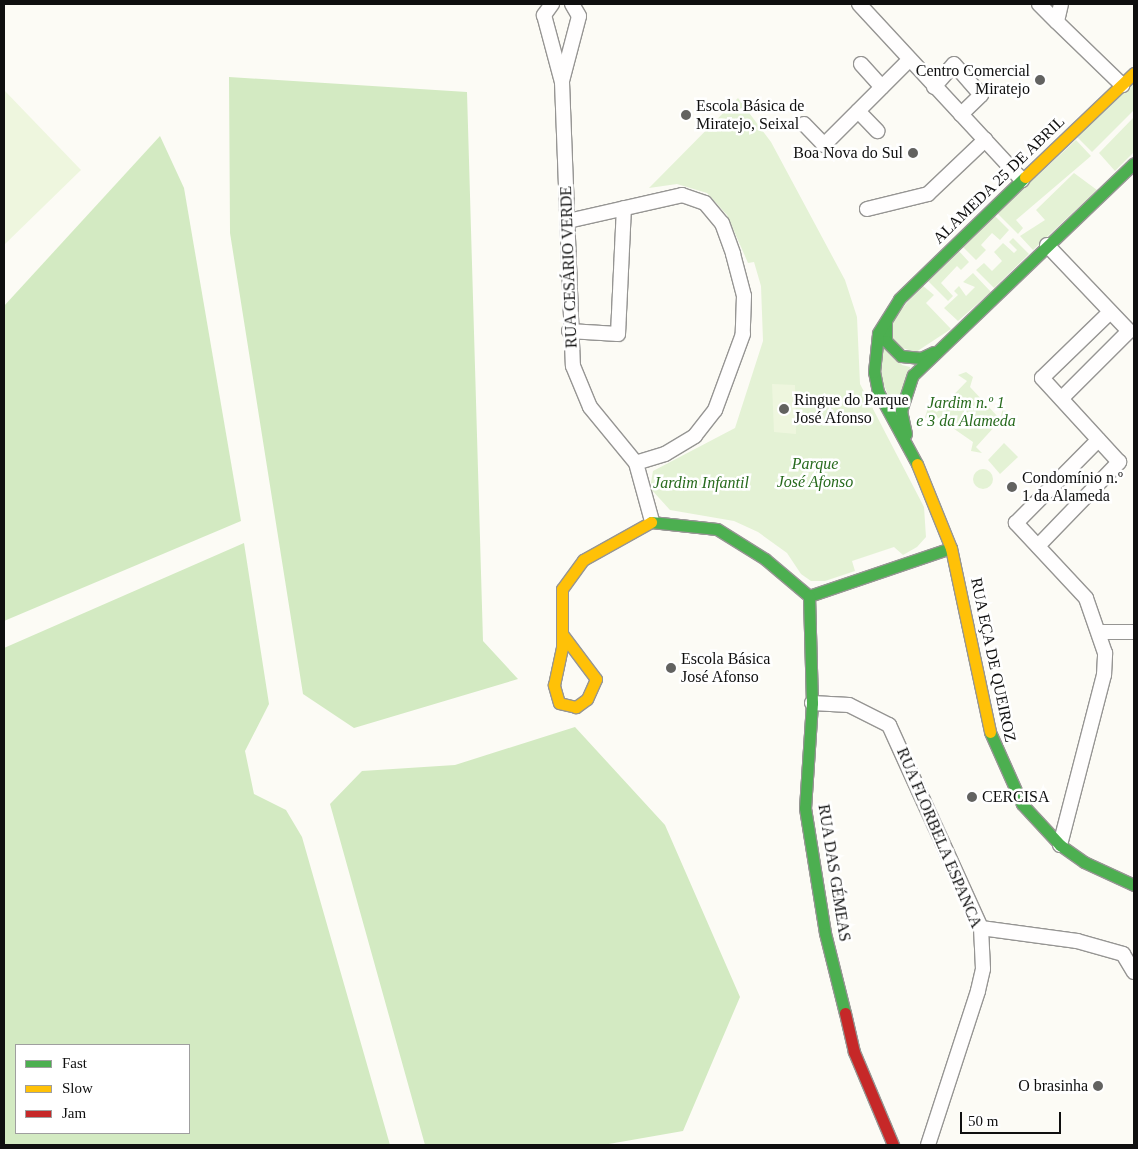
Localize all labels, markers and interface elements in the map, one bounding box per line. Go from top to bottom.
place label: Centro Comercial Miratejo [916,61,1030,99]
marker: Centro Comercial Miratejo [1034,74,1046,86]
place label: Escola Básica de Miratejo, Seixal [696,96,804,134]
marker: Escola Básica de Miratejo, Seixal [680,109,692,121]
street label: ALAMEDA 25 DE ABRIL [929,112,1069,248]
place label: Boa Nova do Sul [793,143,903,163]
marker: Boa Nova do Sul [907,147,919,159]
street label: RUA CESÁRIO VERDE [557,185,581,349]
place label: Ringue do Parque José Afonso [794,390,909,428]
park label: Jardim n.º 1 e 3 da Alameda [916,393,1016,431]
marker: Ringue do Parque José Afonso [778,403,790,415]
park label: Parque José Afonso [777,454,853,492]
place label: Condomínio n.º 1 da Alameda [1022,468,1123,506]
park label: Jardim Infantil [653,473,749,493]
marker: Condomínio n.º 1 da Alameda [1006,481,1018,493]
street label: RUA EÇA DE QUEIROZ [966,575,1020,745]
place label: Escola Básica José Afonso [681,649,770,687]
marker: Escola Básica José Afonso [665,662,677,674]
street label: RUA FLORBELA ESPANCA [892,744,986,932]
place label: CERCISA [982,787,1050,807]
marker: CERCISA [966,791,978,803]
street label: RUA DAS GÉMEAS [814,803,854,943]
legend [15,1044,190,1134]
text: Fast [62,1055,87,1071]
place label: O brasinha [1018,1076,1088,1096]
text: Slow [62,1080,93,1096]
marker: O brasinha [1092,1080,1104,1092]
scale bar [963,1102,1064,1134]
text: Jam [62,1105,86,1121]
text: 50 m [968,1113,998,1129]

